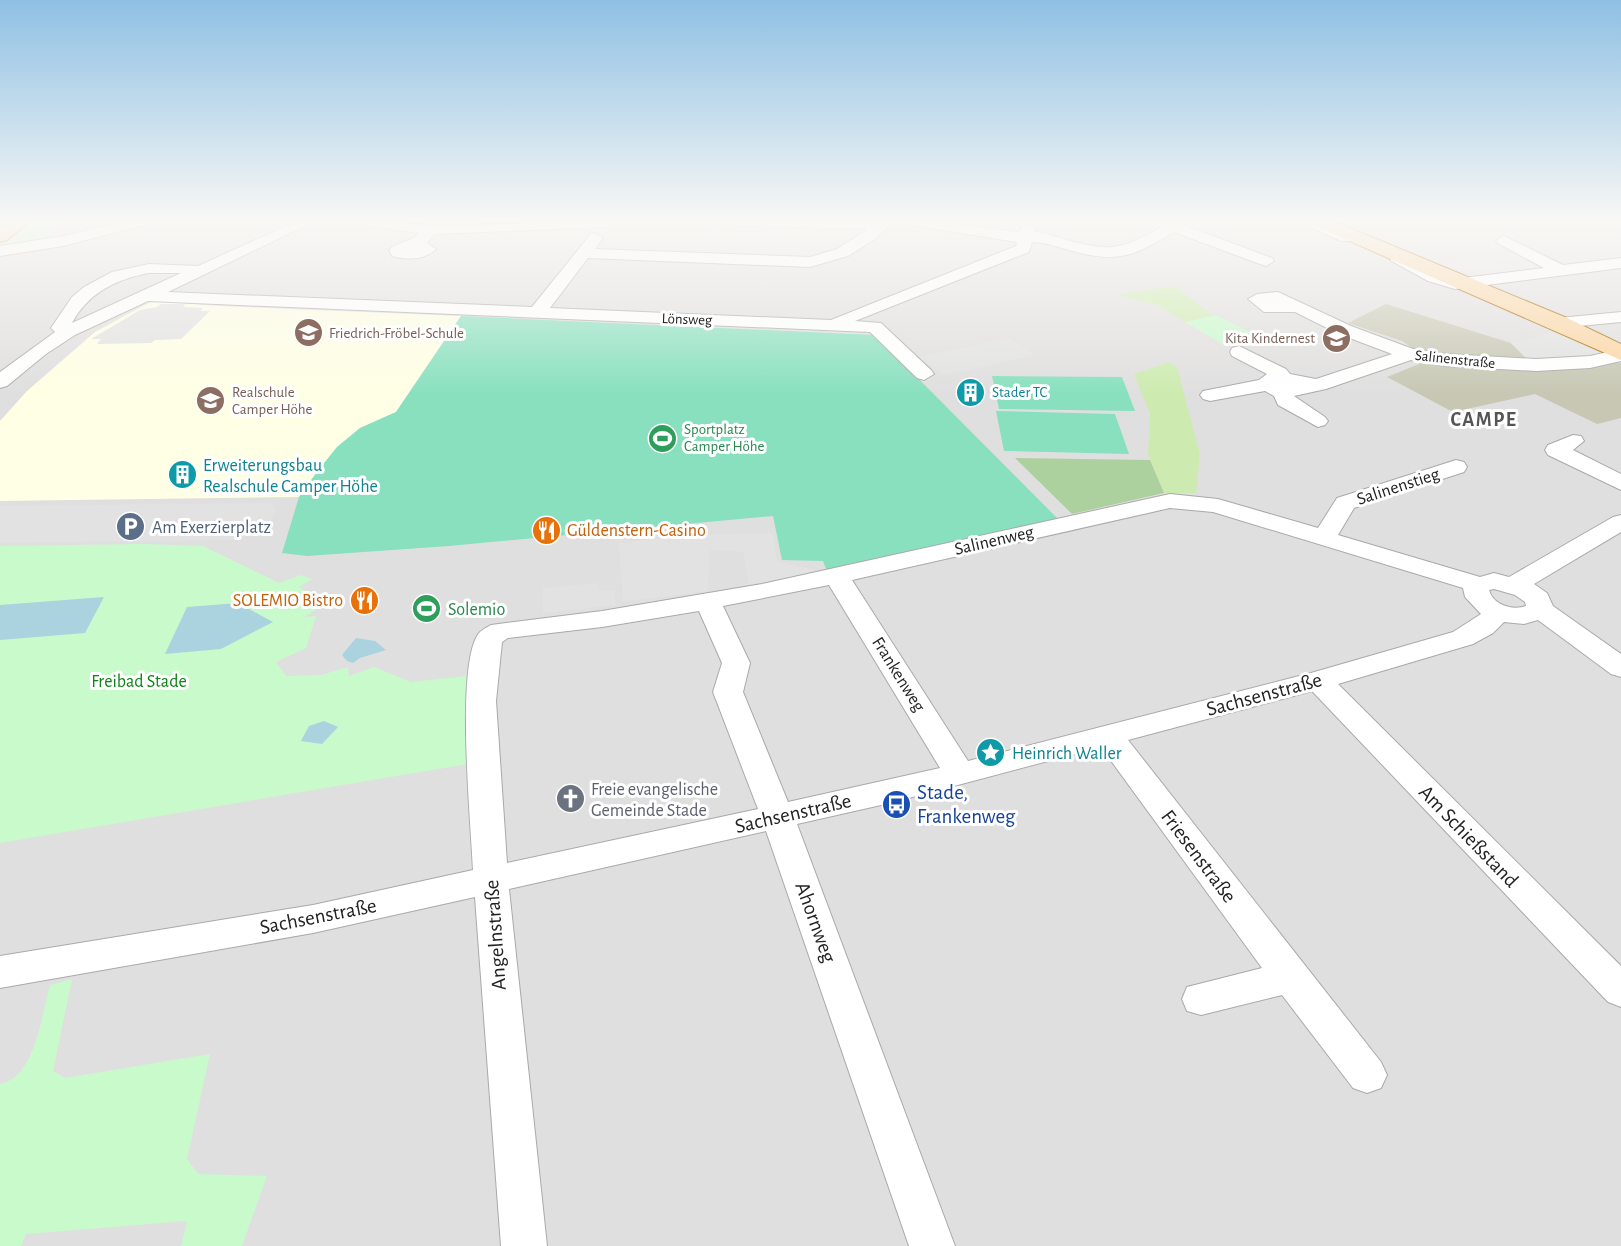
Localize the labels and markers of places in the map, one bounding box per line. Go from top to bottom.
school or university icon: Friedrich-Fröbel-Schule [292,317,324,349]
school or university icon: Kita Kindernest [1320,322,1352,354]
place label: Friedrich-Fröbel-Schule [329,326,464,341]
place label: Kita Kindernest [1225,331,1315,346]
building icon: Stader TC [955,376,987,408]
school or university icon: Realschule Camper Höhe [195,385,227,417]
place label: Realschule Camper Höhe [232,385,313,417]
place label: Stader TC [992,385,1048,400]
sports icon: Sportplatz Camper Höhe [647,422,679,454]
place label: Sportplatz Camper Höhe [684,422,765,454]
place label: Erweiterungsbau Realschule Camper Höhe [203,457,378,496]
building icon: Erweiterungsbau Realschule Camper Höhe [166,459,198,491]
parking icon: Am Exerzierplatz [115,511,147,543]
restaurant icon: Güldenstern-Casino [530,514,562,546]
place label: Am Exerzierplatz [152,519,271,537]
place label: Güldenstern-Casino [567,522,706,540]
restaurant icon: SOLEMIO Bistro [348,584,380,616]
place label: SOLEMIO Bistro [233,592,343,610]
sports icon: Solemio [411,593,443,625]
place label: Solemio [448,601,505,619]
place icon: Heinrich Waller [975,737,1007,769]
place label: Heinrich Waller [1012,745,1122,763]
place label: Freie evangelische Gemeinde Stade [591,781,718,820]
place label: Stade, Frankenweg [917,782,1016,827]
church icon: Freie evangelische Gemeinde Stade [554,783,586,815]
bus stop icon: Stade, Frankenweg [880,788,912,820]

